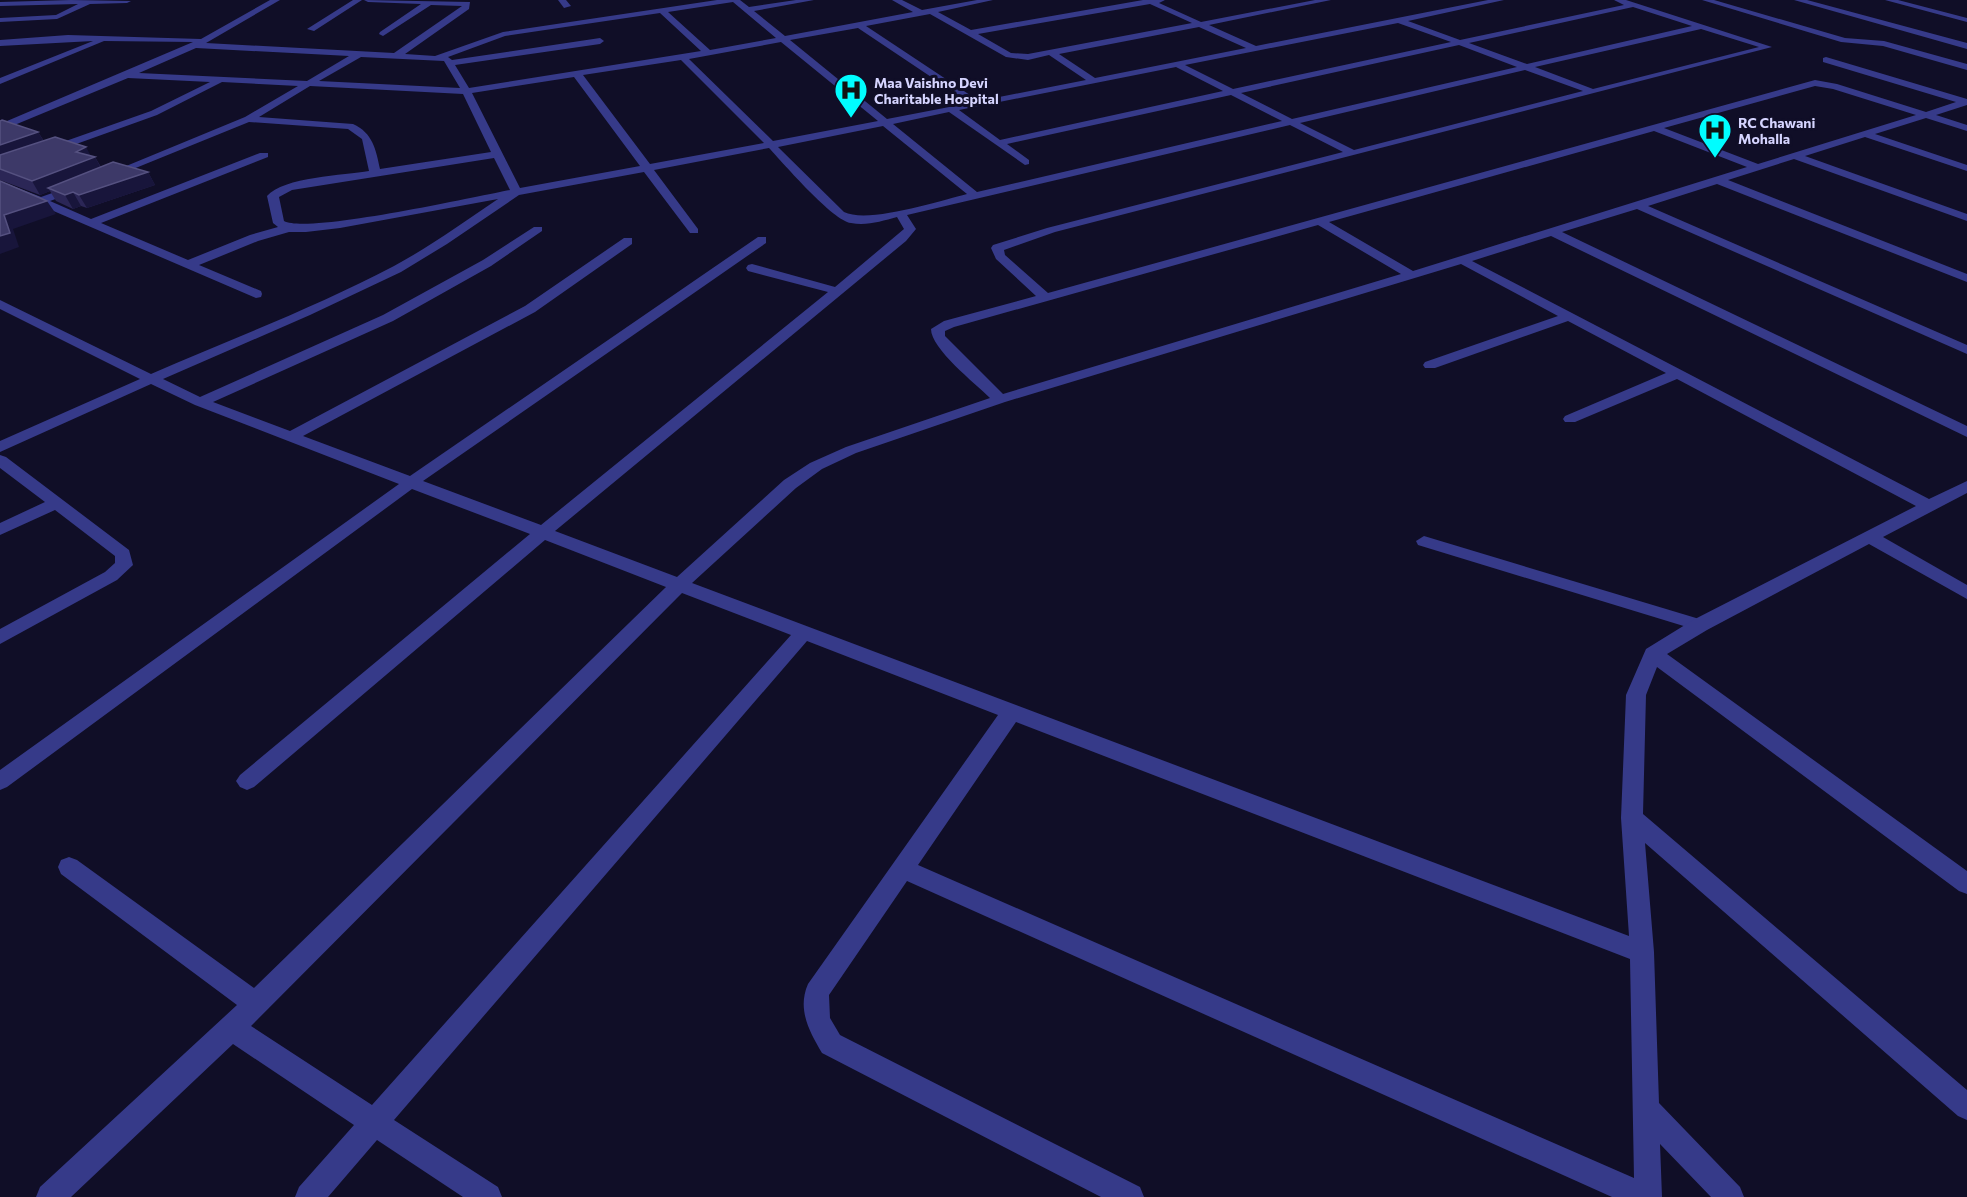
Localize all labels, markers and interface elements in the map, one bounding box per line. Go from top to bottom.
hospital icon: Maa Vaishno Devi Charitable Hospital [833,72,869,119]
place label: Maa Vaishno Devi Charitable Hospital [874,74,999,107]
hospital icon: RC Chawani Mohalla [1697,112,1733,159]
place label: RC Chawani Mohalla [1738,114,1815,147]

